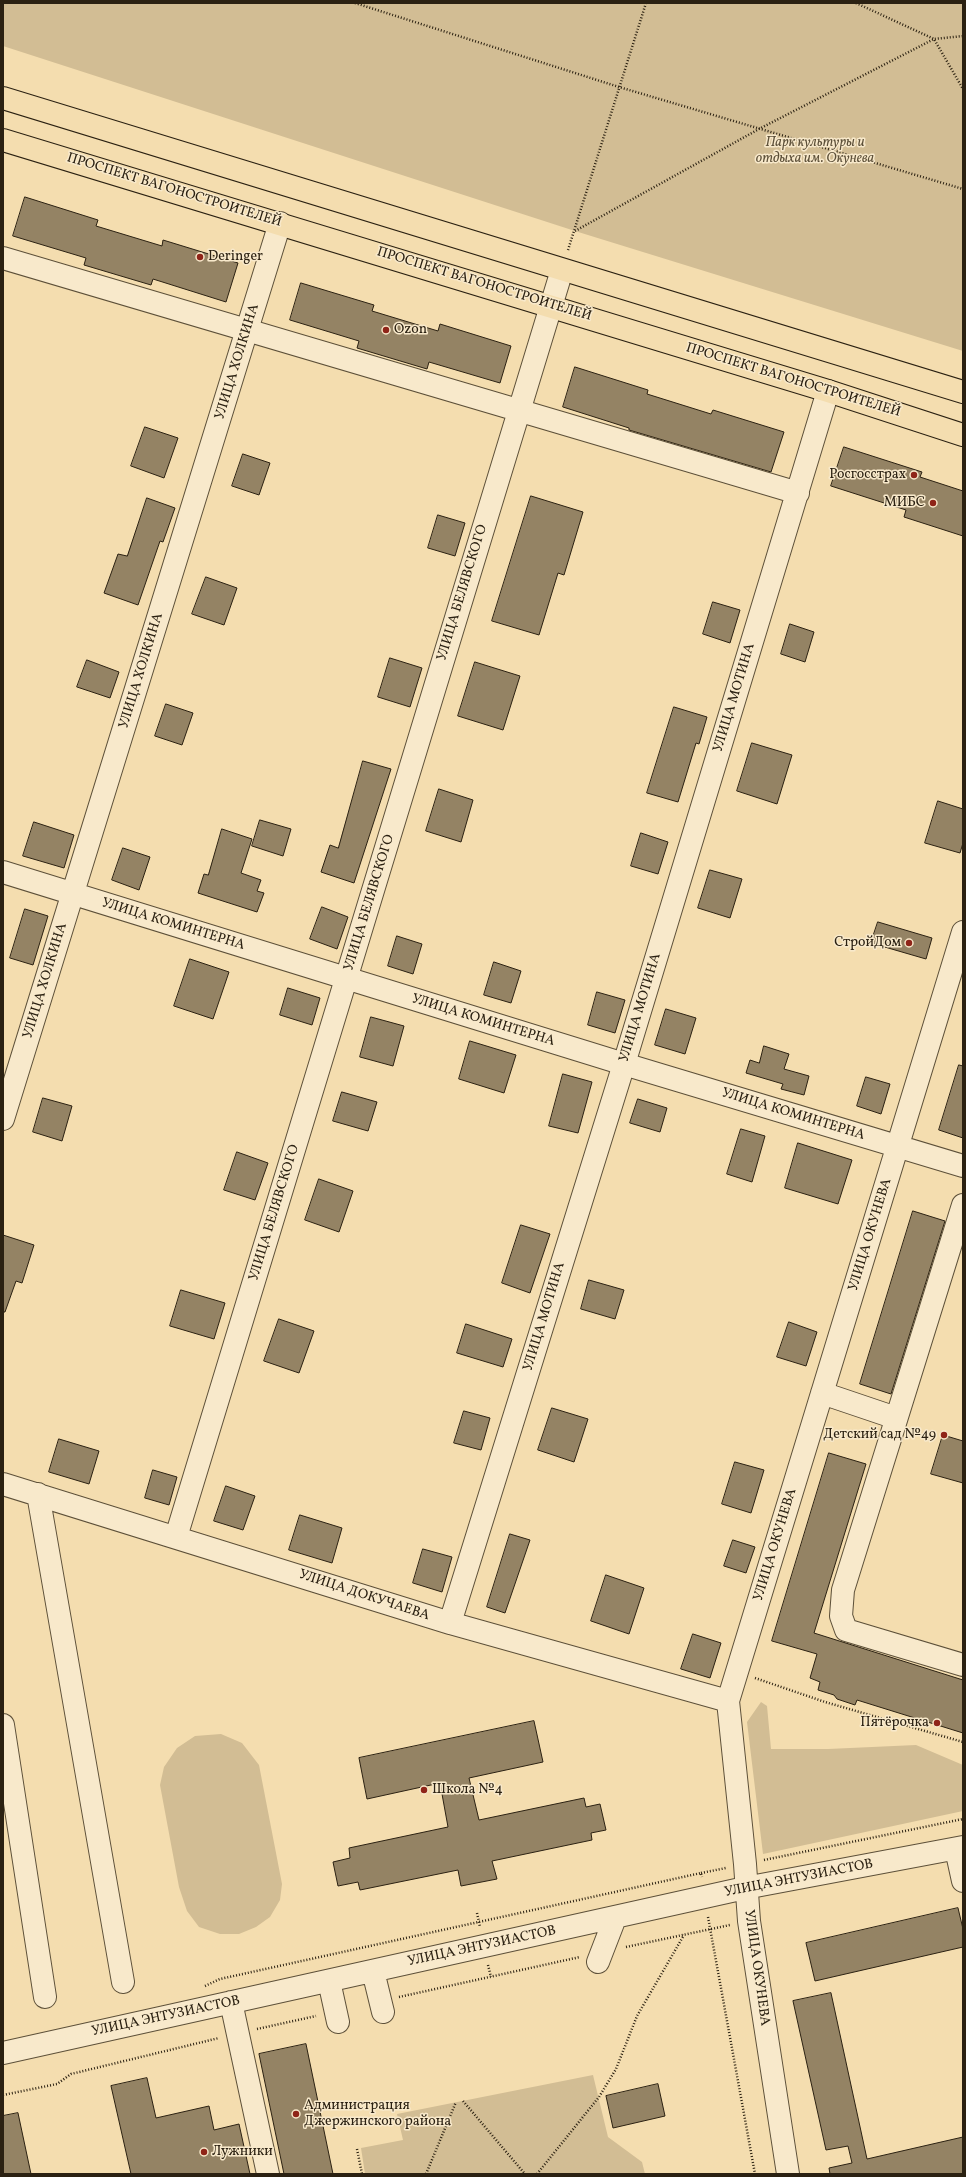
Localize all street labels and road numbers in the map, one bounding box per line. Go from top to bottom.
street label: ПРОСПЕКТ ВАГОНОСТРОИТЕЛЕЙ [64,150,284,232]
street label: ПРОСПЕКТ ВАГОНОСТРОИТЕЛЕЙ [374,244,594,326]
street label: УЛИЦА ХОЛКИНА [212,302,264,422]
street label: ПРОСПЕКТ ВАГОНОСТРОИТЕЛЕЙ [683,340,903,422]
street label: УЛИЦА БЕЛЯВСКОГО [434,523,492,663]
street label: УЛИЦА ХОЛКИНА [116,611,168,731]
street label: УЛИЦА МОТИНА [710,641,760,755]
street label: УЛИЦА БЕЛЯВСКОГО [341,833,399,973]
street label: УЛИЦА КОМИНТЕРНА [99,895,247,955]
street label: УЛИЦА ХОЛКИНА [20,921,72,1041]
street label: УЛИЦА МОТИНА [616,951,666,1065]
street label: УЛИЦА КОМИНТЕРНА [409,991,557,1051]
street label: УЛИЦА КОМИНТЕРНА [719,1085,867,1145]
street label: УЛИЦА БЕЛЯВСКОГО [246,1143,304,1283]
street label: УЛИЦА ОКУНЕВА [846,1177,896,1293]
street label: УЛИЦА МОТИНА [520,1260,570,1374]
street label: УЛИЦА ОКУНЕВА [751,1487,801,1603]
street label: УЛИЦА ДОКУЧАЕВА [297,1567,431,1625]
street label: УЛИЦА ЭНТУЗИАСТОВ [723,1856,875,1902]
street label: УЛИЦА ОКУНЕВА [740,1909,772,2027]
street label: УЛИЦА ЭНТУЗИАСТОВ [406,1923,558,1971]
street label: УЛИЦА ЭНТУЗИАСТОВ [90,1993,242,2041]

